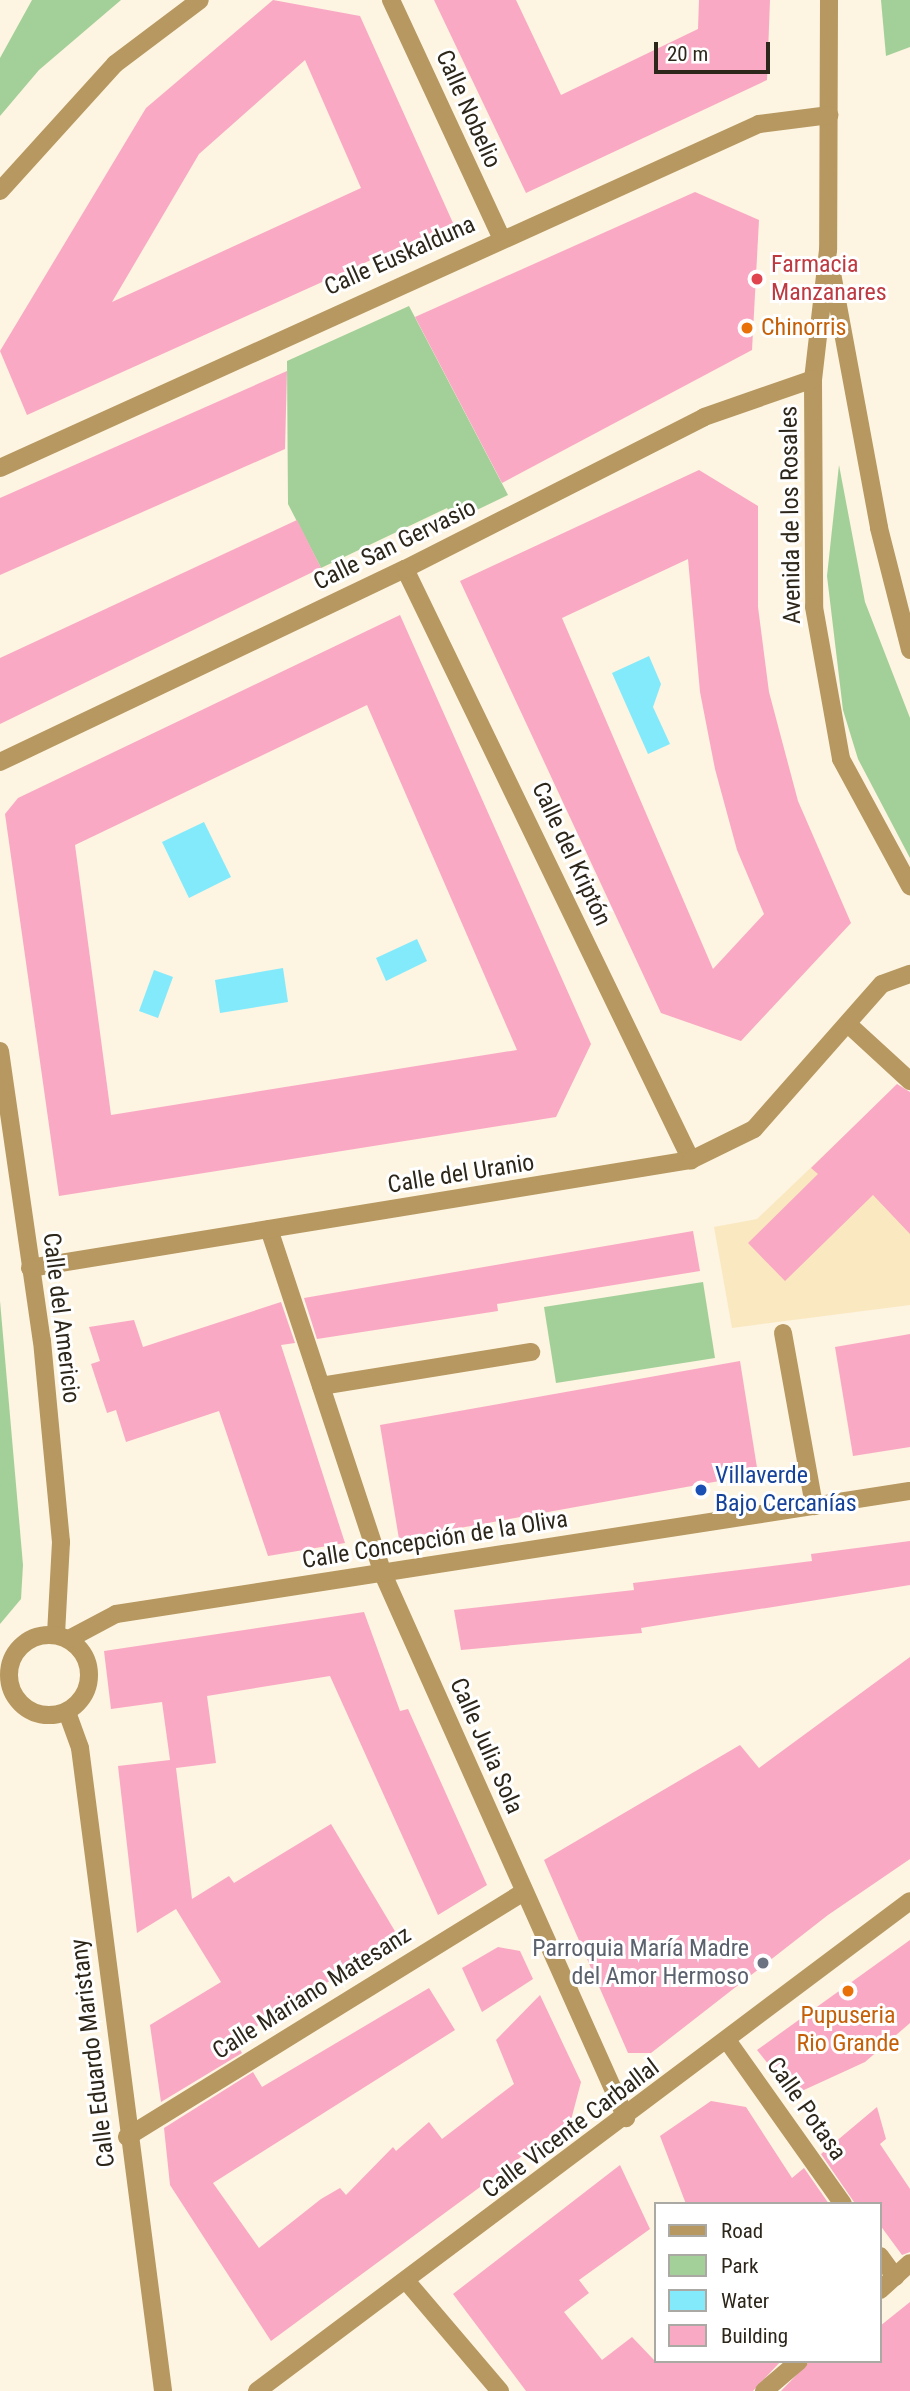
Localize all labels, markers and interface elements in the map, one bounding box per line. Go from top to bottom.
scale bar [658,28,774,72]
text: 20 m [667,42,708,66]
street label: Calle Nobelio [429,46,507,172]
street label: Calle Euskalduna [320,210,480,302]
place label: Farmacia Manzanares [771,251,887,307]
marker: Farmacia Manzanares [749,271,765,287]
place label: Chinorris [761,314,846,342]
marker: Chinorris [739,320,755,336]
street label: Avenida de los Rosales [775,406,807,624]
street label: Calle San Gervasio [309,493,481,597]
street label: Calle del Kriptón [525,778,617,930]
street label: Calle del Uranio [386,1148,536,1200]
street label: Calle del Americio [36,1231,86,1405]
place label: Villaverde Bajo Cercanías [715,1462,857,1518]
marker: Villaverde Bajo Cercanías [693,1482,709,1498]
street label: Calle Concepción de la Oliva [300,1505,570,1575]
street label: Calle Julia Sola [443,1674,529,1818]
street label: Calle Mariano Matesanz [207,1920,417,2066]
place label: Parroquia María Madre del Amor Hermoso [532,1935,749,1991]
street label: Calle Eduardo Maristany [65,1937,121,2169]
marker: Parroquia María Madre del Amor Hermoso [755,1955,771,1971]
marker: Pupuseria Rio Grande [840,1983,856,1999]
place label: Pupuseria Rio Grande [796,2002,900,2058]
street label: Calle Potasa [760,2052,852,2166]
street label: Calle Vicente Carballal [477,2053,665,2205]
legend [654,2202,882,2363]
text: Road [721,2219,763,2243]
text: Park [721,2254,758,2278]
text: Water [721,2289,769,2313]
text: Building [721,2324,788,2348]

